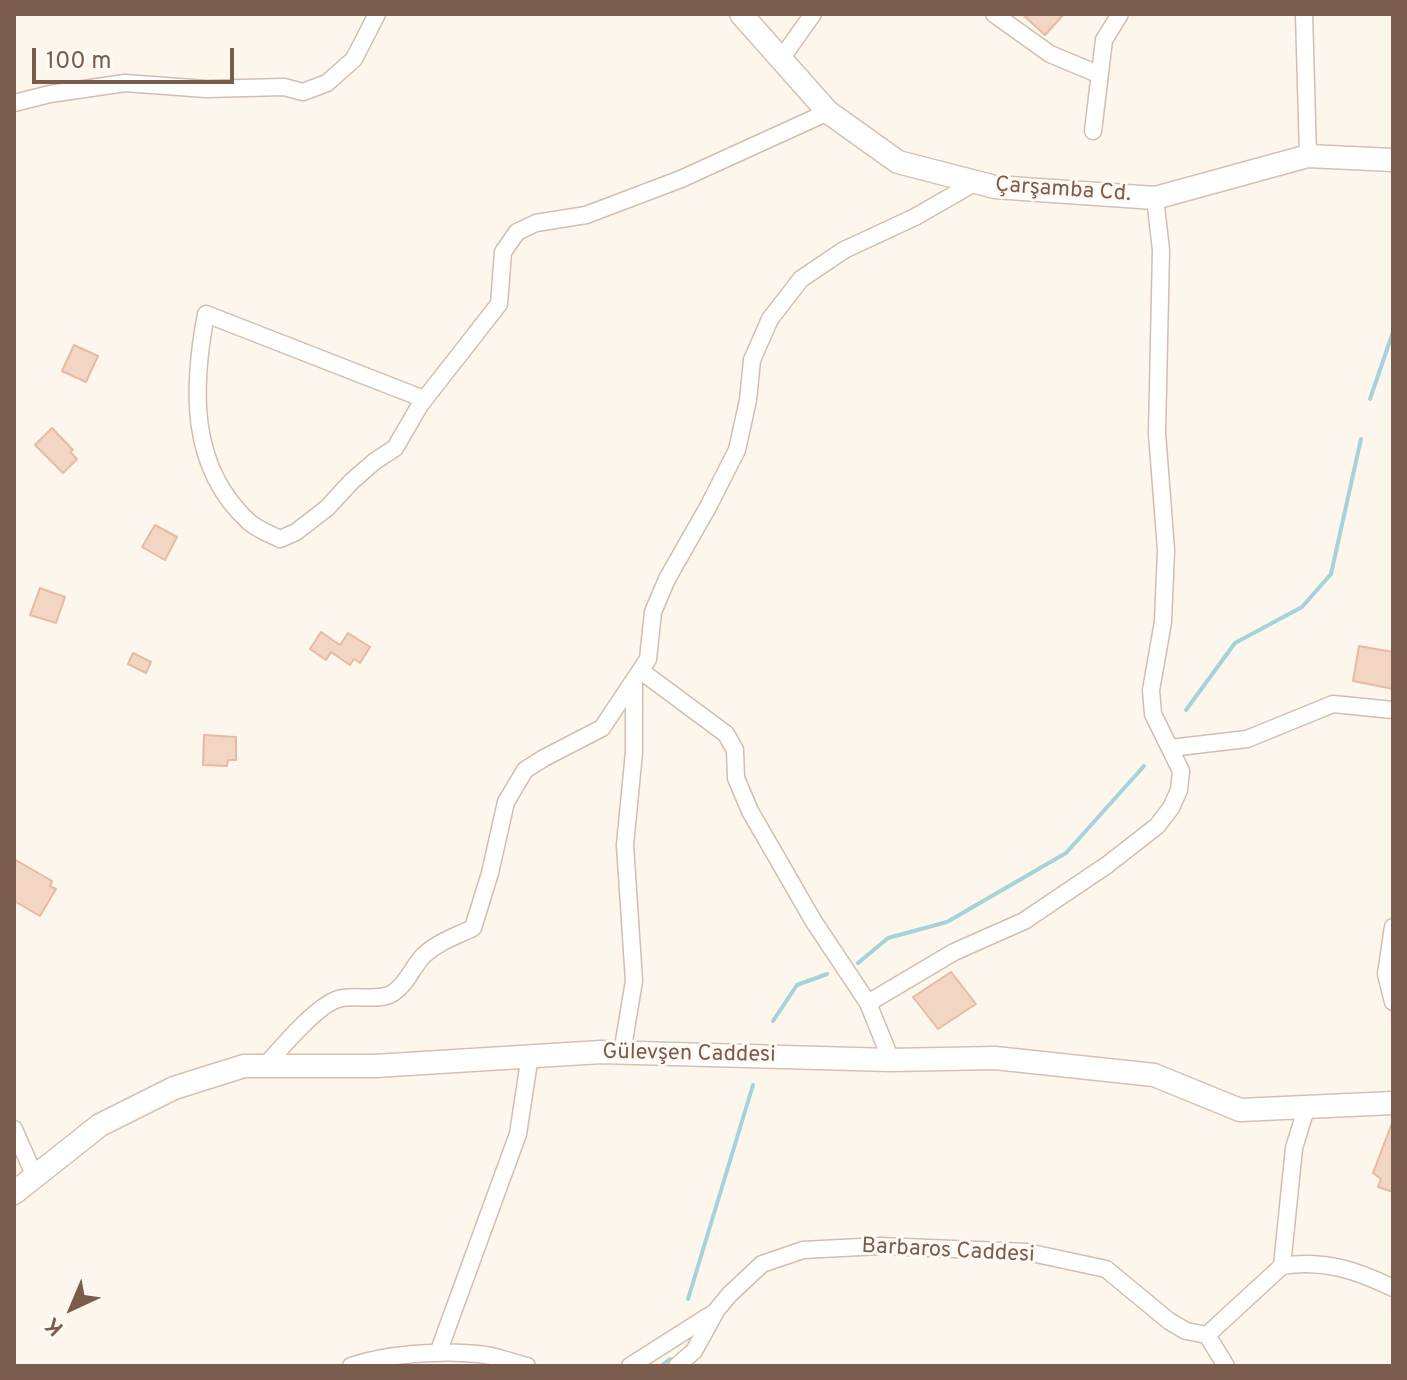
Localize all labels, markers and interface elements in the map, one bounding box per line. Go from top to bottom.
scale bar [36,32,238,82]
text: 100 m [46,47,112,77]
street label: Çarşamba Cd. [994,173,1132,209]
street label: Gülevşen Caddesi [602,1040,776,1070]
street label: Barbaros Caddesi [861,1234,1035,1270]
north arrow [32,1268,112,1348]
text: K [40,1311,70,1341]

